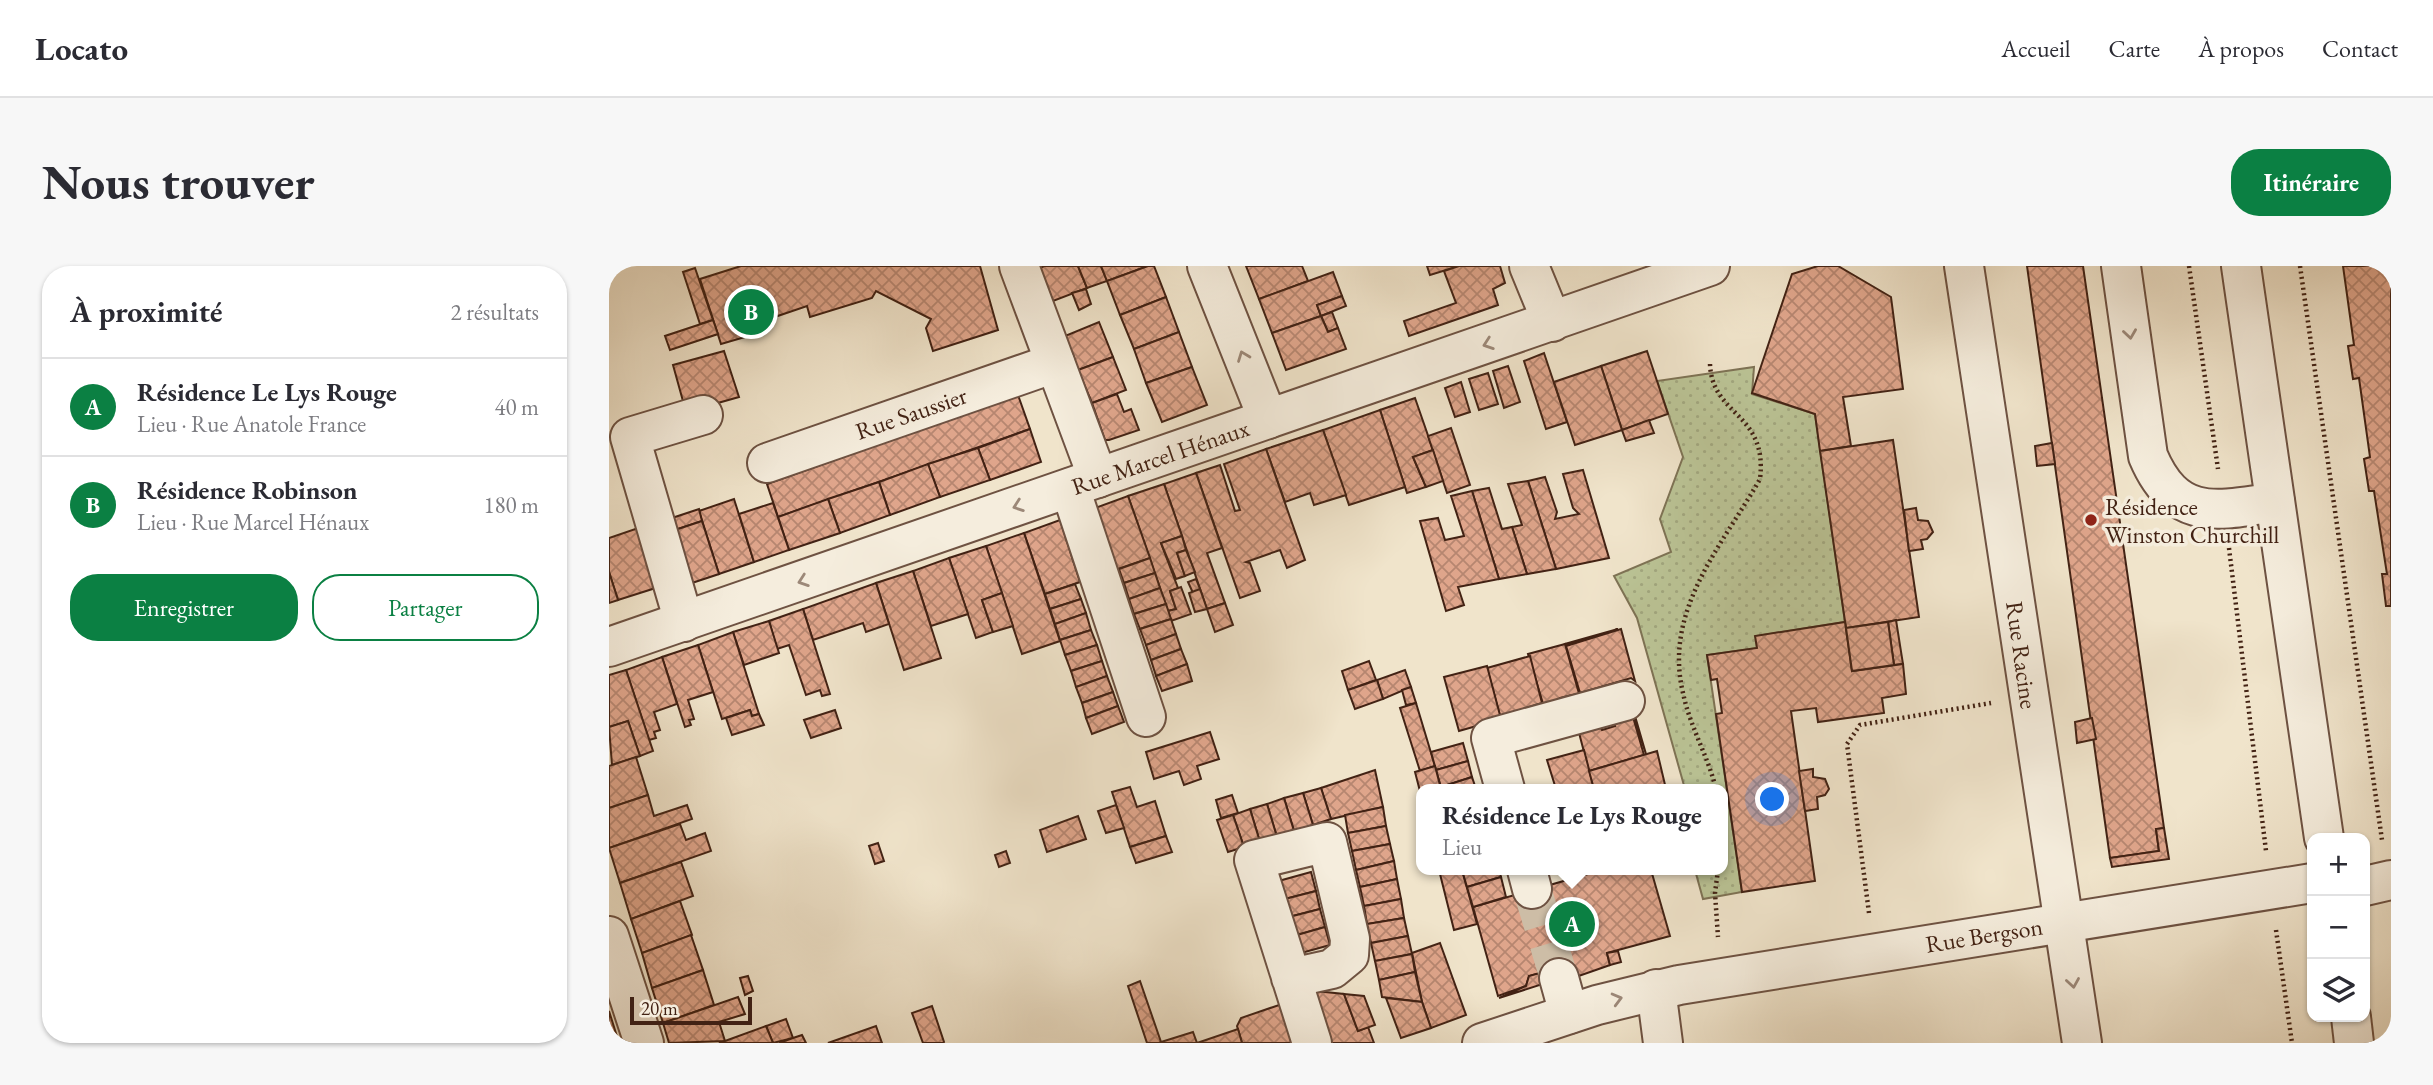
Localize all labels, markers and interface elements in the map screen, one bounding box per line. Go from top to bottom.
text: Locato [35,27,128,70]
text: Accueil [2001,33,2071,64]
text: Carte [2109,33,2160,64]
text: À propos [2198,33,2284,64]
text: Contact [2322,33,2398,64]
button: Itinéraire [2231,149,2391,216]
text: Nous trouver [42,150,315,214]
pin: B [728,286,774,338]
text: À proximité [70,292,222,331]
text: 2 résultats [451,297,539,327]
one-way arrow [2122,328,2137,339]
one-way arrow [1482,336,1494,350]
one-way arrow [1237,351,1251,363]
text: Résidence Le Lys Rouge [137,375,397,409]
street label: Rue Saussier [851,379,971,447]
text: A [85,392,101,422]
text: 40 m [494,392,539,422]
text: Lieu · Rue Anatole France [137,409,366,439]
street label: Rue Marcel Hénaux [1067,412,1254,502]
text: Résidence Robinson [137,473,358,507]
text: B [86,490,100,520]
text: 180 m [483,490,539,520]
place label: Résidence Winston Churchill [2105,491,2280,550]
one-way arrow [1012,498,1024,512]
text: Lieu · Rue Marcel Hénaux [137,507,369,537]
marker: Résidence Winston Churchill [2083,512,2099,528]
one-way arrow [797,573,809,587]
button: Enregistrer [70,574,298,641]
button: Partager [312,574,539,641]
street label: Rue Racine [1999,599,2045,711]
your location [1755,782,1789,816]
popup [1416,784,1728,875]
text: Résidence Le Lys Rouge [1442,798,1702,832]
text: Lieu [1442,832,1482,862]
map controls [2307,833,2370,1022]
button: + [2307,833,2370,896]
button: − [2307,896,2370,959]
pin: A [1549,898,1595,950]
street label: Rue Bergson [1923,910,2045,960]
button: layers [2307,959,2370,1022]
one-way arrow [2065,977,2080,989]
one-way arrow [1610,993,1622,1007]
scale bar [630,994,753,1026]
text: 20 m [641,996,678,1021]

